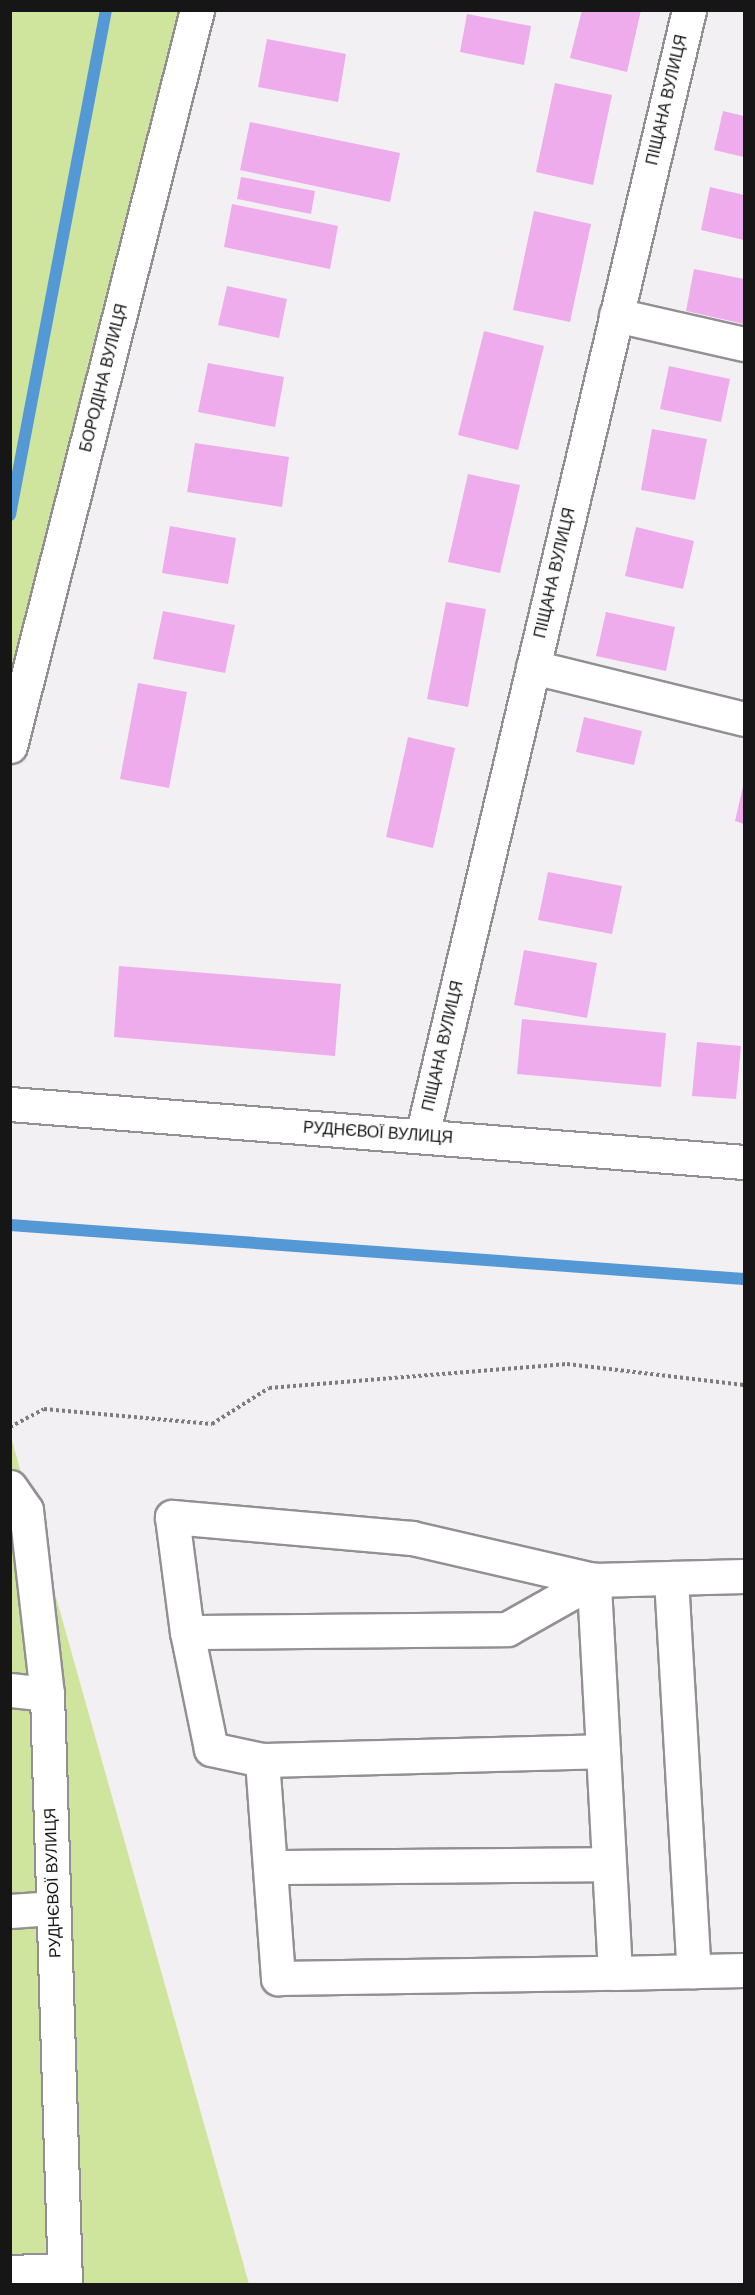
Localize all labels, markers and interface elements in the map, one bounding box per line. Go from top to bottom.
street label: ПІЩАНА ВУЛИЦЯ [643,33,691,167]
street label: БОРОДІНА ВУЛИЦЯ [76,302,132,454]
street label: ПІЩАНА ВУЛИЦЯ [531,506,579,640]
street label: ПІЩАНА ВУЛИЦЯ [419,979,467,1113]
street label: РУДНЄВОЇ ВУЛИЦЯ [302,1118,454,1148]
street label: РУДНЄВОЇ ВУЛИЦЯ [41,1808,65,1958]

